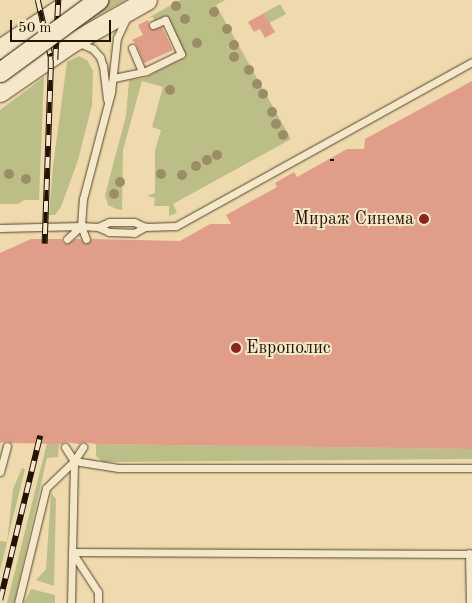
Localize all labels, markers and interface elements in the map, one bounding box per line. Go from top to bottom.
scale bar [12,10,114,42]
text: 50 m [18,21,52,36]
place label: Мираж Синема [294,208,414,230]
marker: Мираж Синема [418,213,430,225]
place label: Европолис [246,337,331,359]
marker: Европолис [230,342,242,354]

